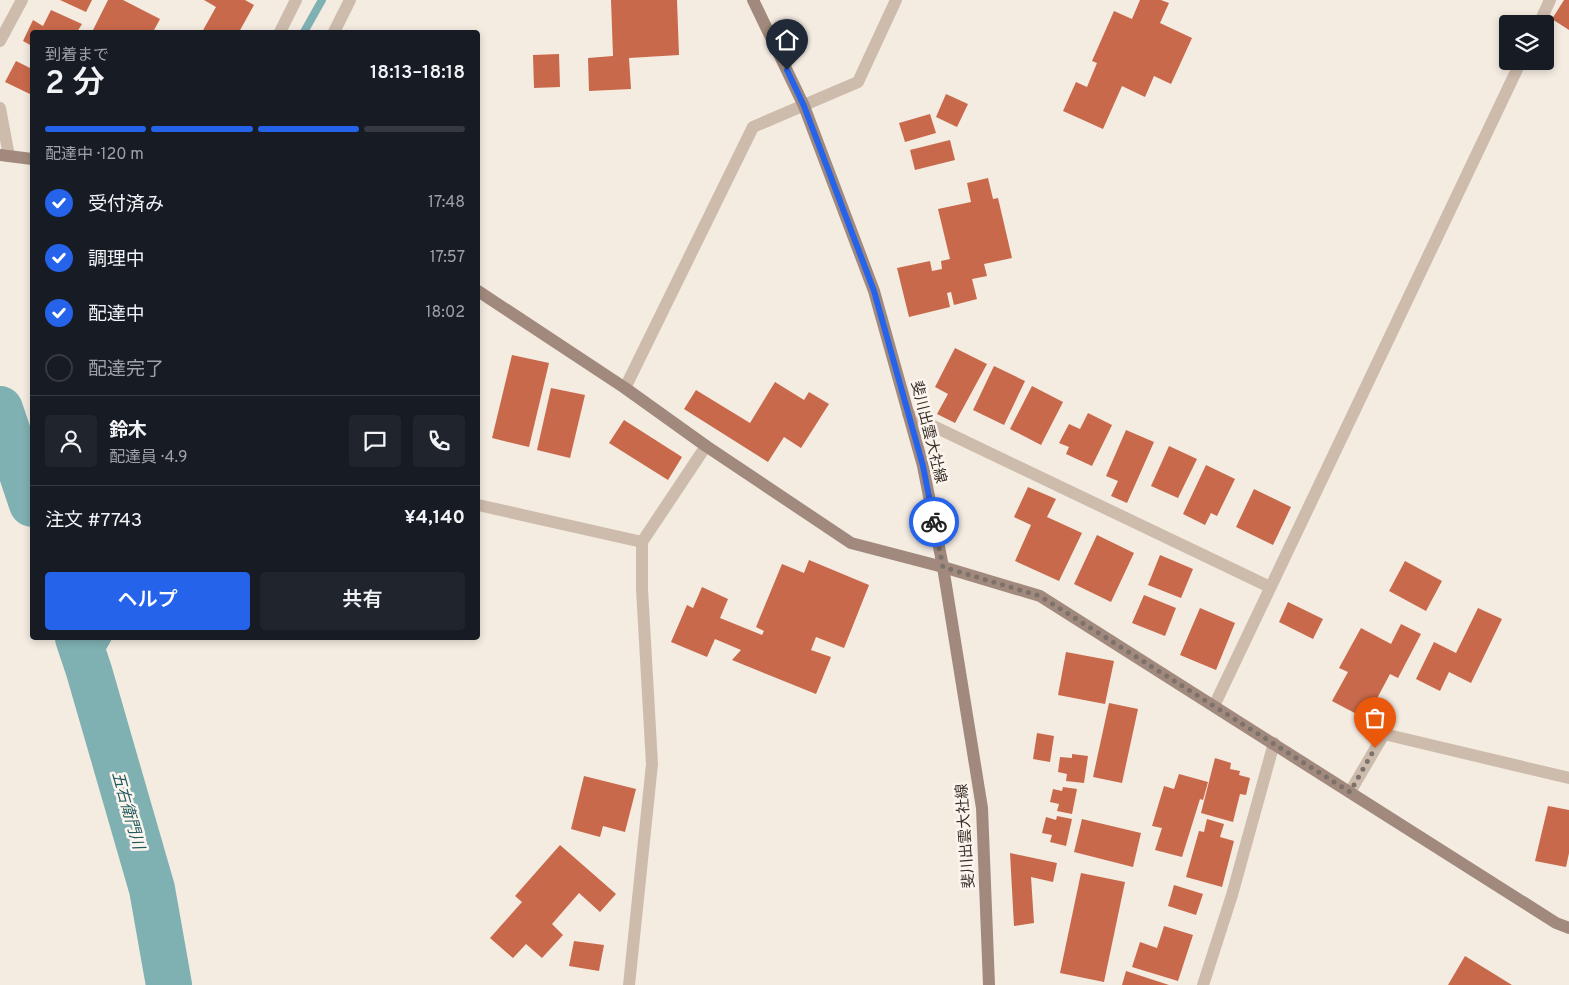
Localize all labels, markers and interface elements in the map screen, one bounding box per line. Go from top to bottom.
map controls [1499,15,1554,70]
button: layers [1499,15,1554,70]
pin [766,19,808,70]
icon: home [773,26,801,54]
text: 到着まで [45,46,109,66]
text: 18:13–18:18 [370,61,465,85]
text: 2 分 [45,65,104,105]
text: 配達中 · 120 m [45,145,144,165]
icon: check [45,189,73,217]
text: 受付済み [88,193,164,217]
text: 17:48 [428,193,465,213]
icon: check [45,244,73,272]
text: 調理中 [88,248,145,272]
text: 17:57 [430,248,465,268]
icon: check [45,299,73,327]
text: 配達中 [88,303,145,327]
text: 18:02 [426,303,465,323]
text: 配達完了 [88,358,164,382]
street label: 斐川出雲大社線 [906,379,949,486]
button: person [45,415,97,467]
button: chat [349,415,401,467]
button: phone [413,415,465,467]
text: 鈴木 [109,419,147,443]
text: 配達員 · 4.9 [109,448,188,468]
courier [909,497,959,547]
text: ¥4,140 [404,506,465,530]
icon: bike [920,508,948,536]
text: 注文 #7743 [45,509,142,533]
button: ヘルプ [45,572,250,630]
button: 共有 [260,572,465,630]
pin [1354,697,1396,748]
icon: bag [1361,704,1389,732]
water label: 五右衛門川 [106,769,148,854]
street label: 斐川出雲大社線 [953,783,980,889]

